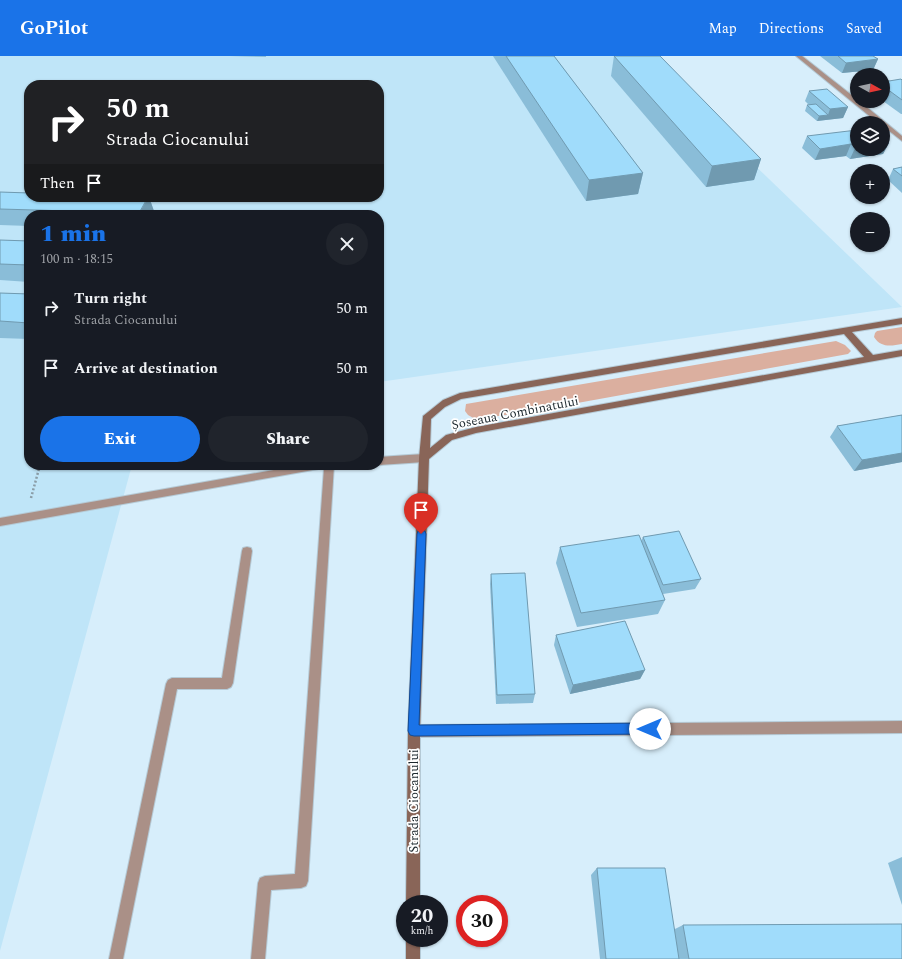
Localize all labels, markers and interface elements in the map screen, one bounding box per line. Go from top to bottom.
text: GoPilot [20,14,88,43]
text: Map [709,18,737,39]
text: Directions [759,18,824,39]
text: Saved [846,18,882,39]
north arrow [850,68,890,108]
map controls [850,68,890,252]
text: 50 m [106,87,170,130]
icon: right [40,96,92,148]
button: layers [850,116,890,156]
text: Strada Ciocanului [106,126,249,153]
button: + [850,164,890,204]
text: Then [40,172,75,195]
icon: arrive [83,172,105,194]
button: − [850,212,890,252]
text: 1 min [40,216,106,252]
button: close [326,223,368,265]
text: 100 m · 18:15 [40,249,113,269]
text: Turn right [74,287,147,310]
icon: right [40,297,62,319]
text: 50 m [336,297,368,320]
text: Strada Ciocanului [74,310,178,330]
icon: arrive [40,357,62,379]
text: Arrive at destination [74,357,218,380]
text: 50 m [336,357,368,380]
street label: Șoseaua Combinatului [450,391,581,435]
button: Exit [40,416,200,462]
button: Share [208,416,368,462]
pin [404,493,438,534]
icon: arrive [410,499,432,521]
position arrow [629,708,671,750]
street label: Strada Ciocanului [404,749,424,853]
speed limit sign: 30 [456,895,508,947]
text: 20 [411,901,433,931]
text: km/h [411,923,433,939]

